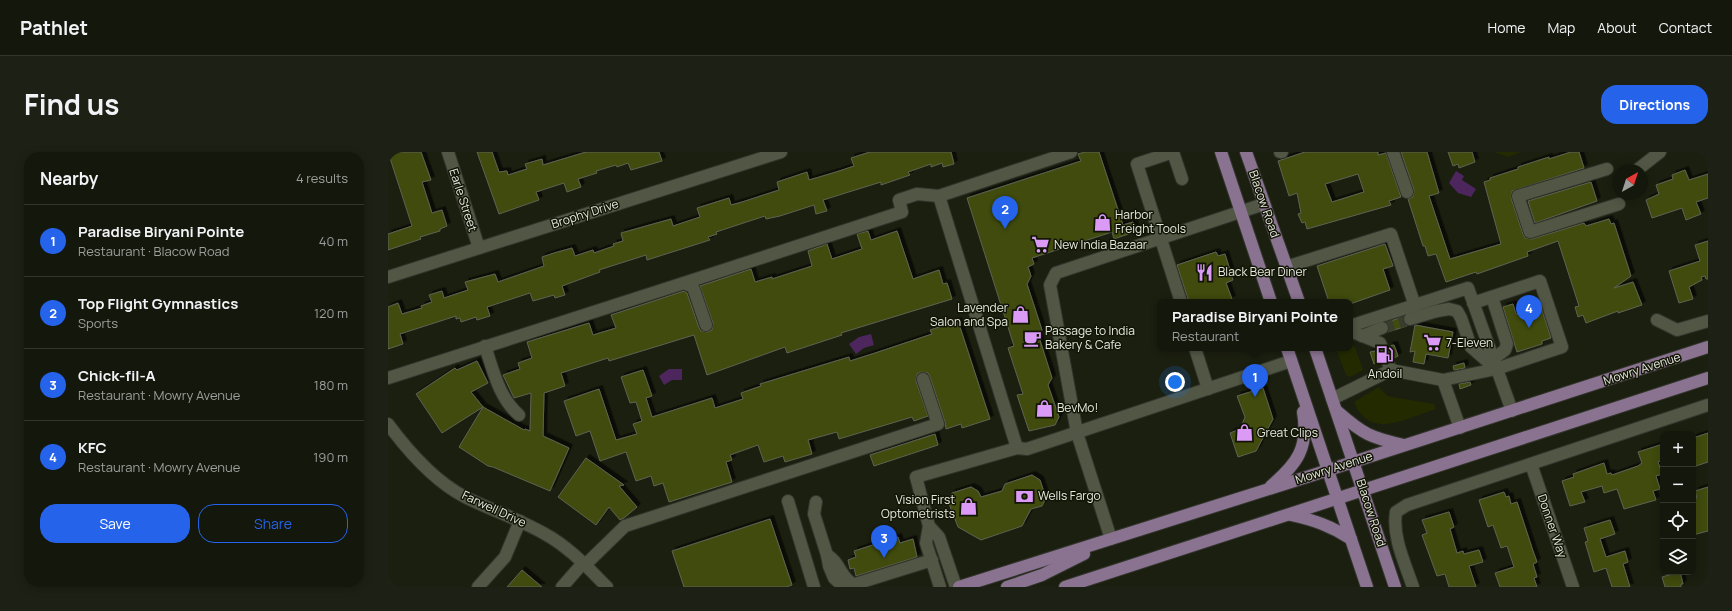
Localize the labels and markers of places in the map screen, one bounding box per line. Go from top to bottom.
pin: 2 [992,196,1018,229]
place label: Harbor Freight Tools [1115,206,1186,237]
shop icon: Harbor Freight Tools [1092,212,1112,232]
supermarket icon: New India Bazaar [1031,235,1051,255]
place label: New India Bazaar [1054,236,1148,253]
restaurant icon: Black Bear Diner [1195,262,1215,282]
place label: Black Bear Diner [1218,263,1307,280]
pin: 4 [1516,295,1542,328]
place label: Lavender Salon and Spa [930,299,1009,330]
shop icon: Lavender Salon and Spa [1011,305,1031,325]
place label: Passage to India Bakery & Cafe [1045,322,1135,353]
cafe icon: Passage to India Bakery & Cafe [1022,328,1042,348]
supermarket icon: 7-Eleven [1423,333,1443,353]
place label: 7-Eleven [1446,334,1493,351]
fuel station icon: Andoil [1375,345,1395,365]
pin: 1 [1242,364,1268,397]
place label: Andoil [1368,365,1402,382]
shop icon: BevMo! [1034,398,1054,418]
place label: BevMo! [1057,399,1098,416]
shop icon: Great Clips [1234,423,1254,443]
place label: Great Clips [1257,424,1318,441]
bank icon: Wells Fargo [1015,486,1035,506]
place label: Wells Fargo [1038,487,1101,504]
place label: Vision First Optometrists [881,491,955,522]
shop icon: Vision First Optometrists [958,497,978,517]
pin: 3 [871,525,897,558]

